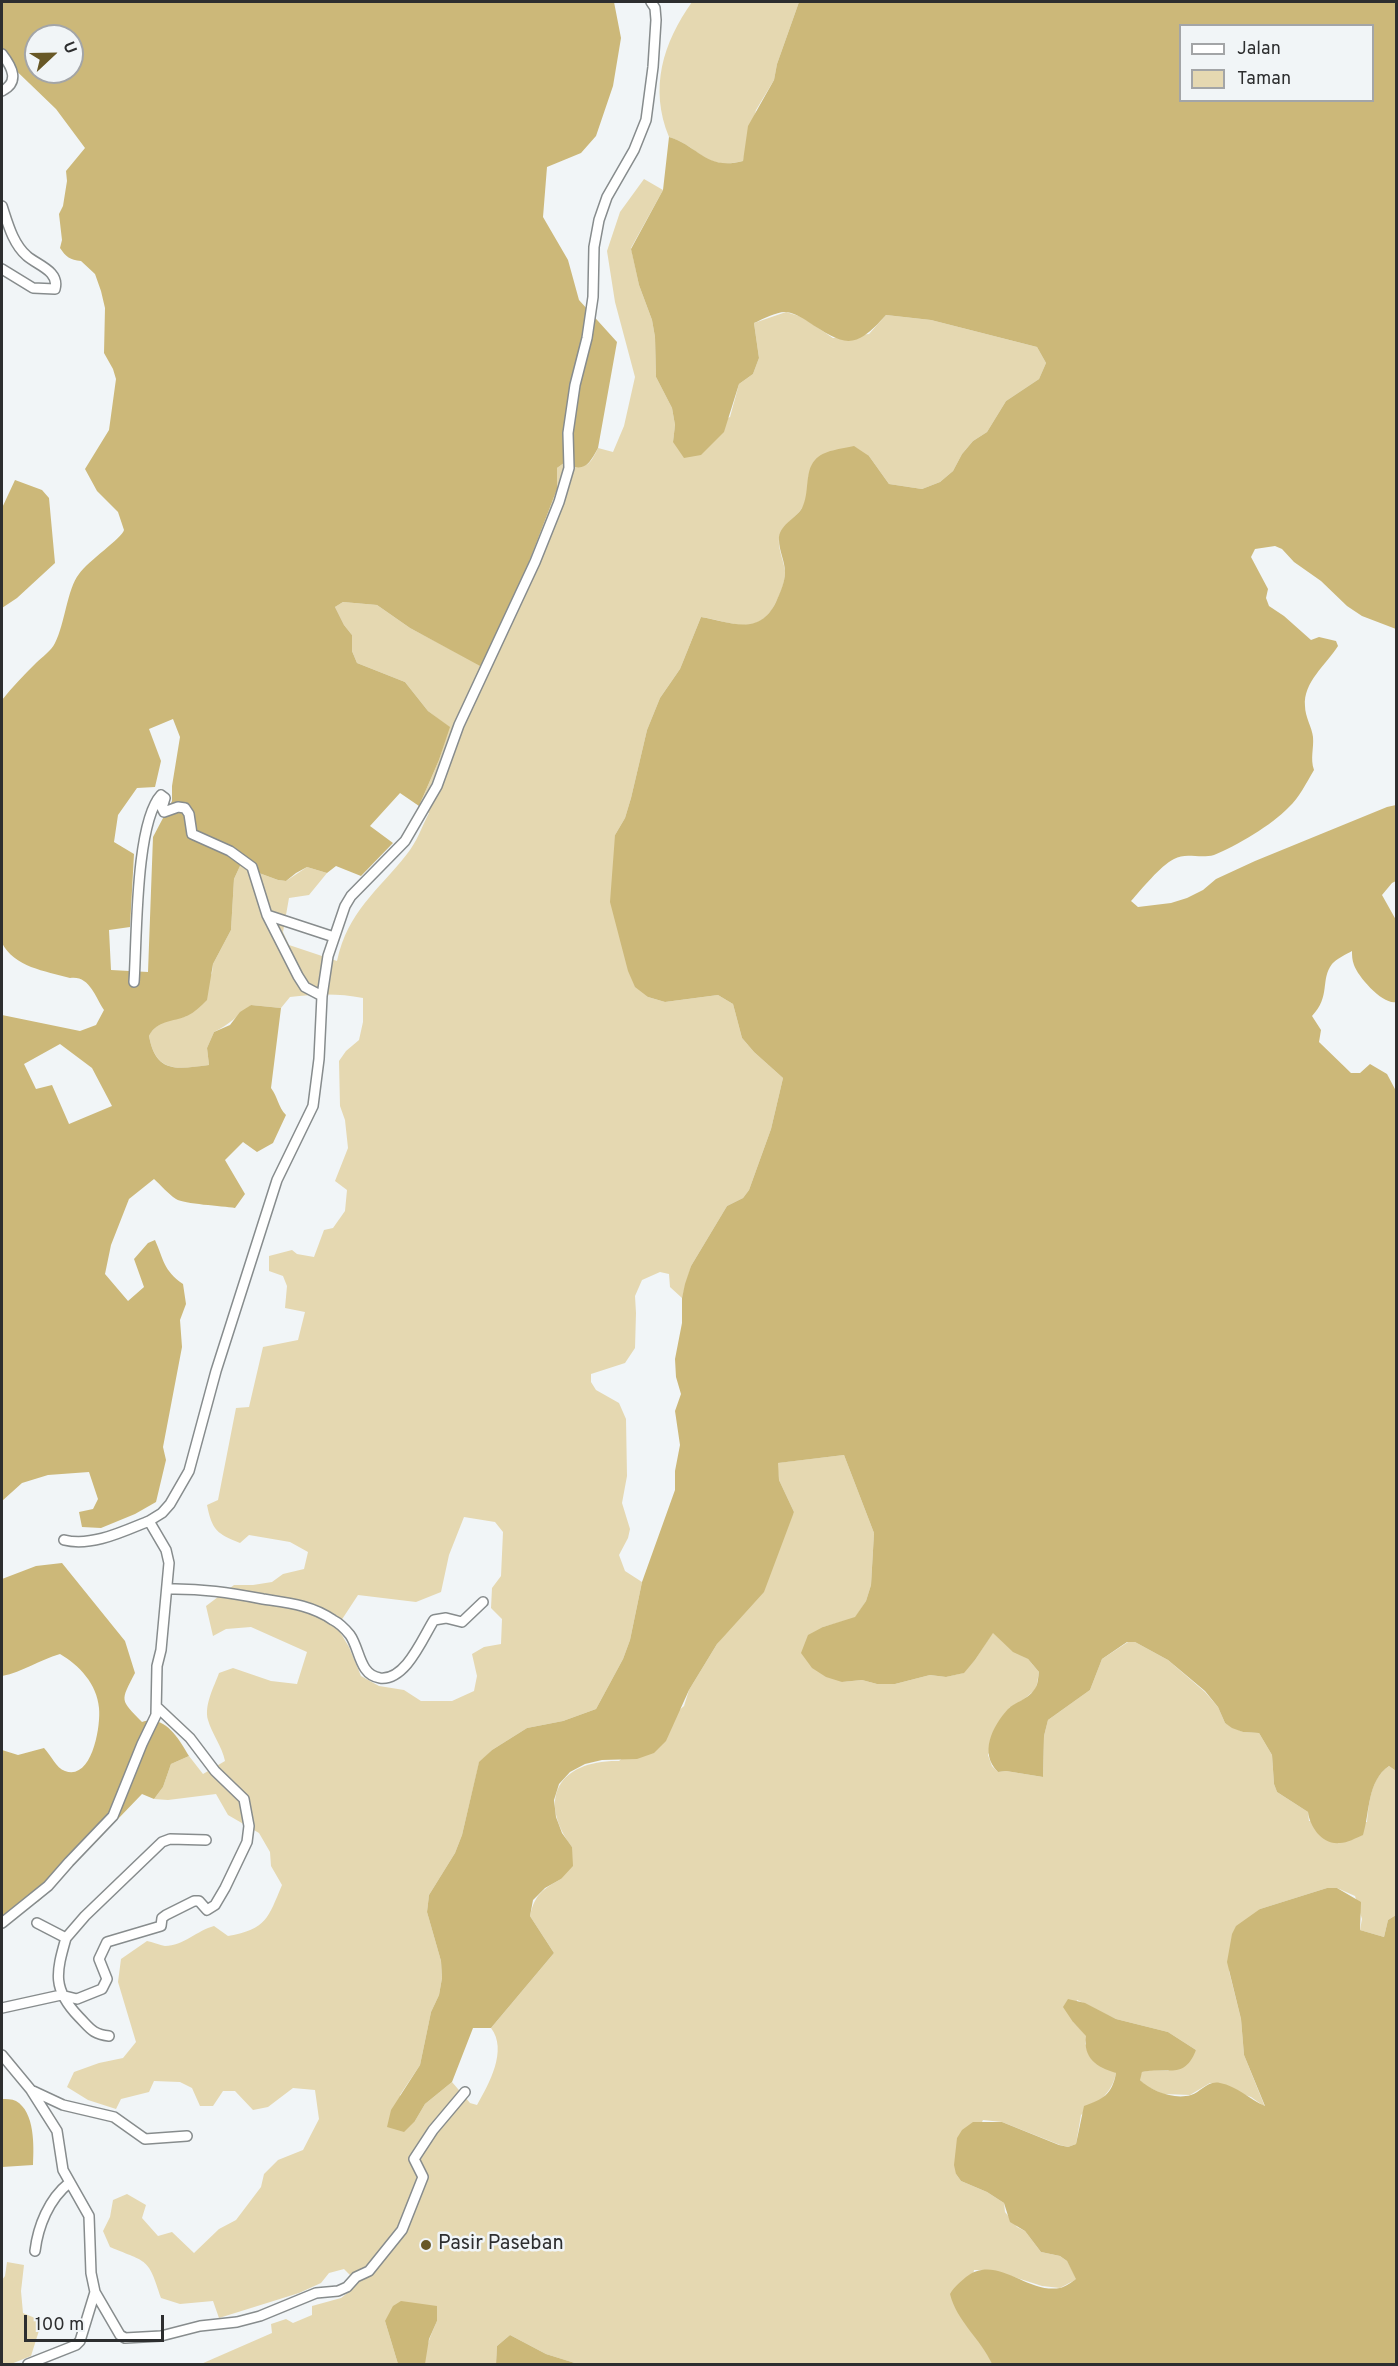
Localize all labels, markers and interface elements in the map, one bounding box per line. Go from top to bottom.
north arrow [24,24,84,84]
legend [1179,24,1374,102]
text: Jalan [1237,38,1281,61]
text: U [57,39,80,57]
text: Taman [1237,68,1291,91]
place label: Pasir Paseban [438,2233,564,2257]
marker: Pasir Paseban [419,2238,433,2252]
scale bar [27,2303,166,2341]
text: 100 m [35,2314,84,2337]

